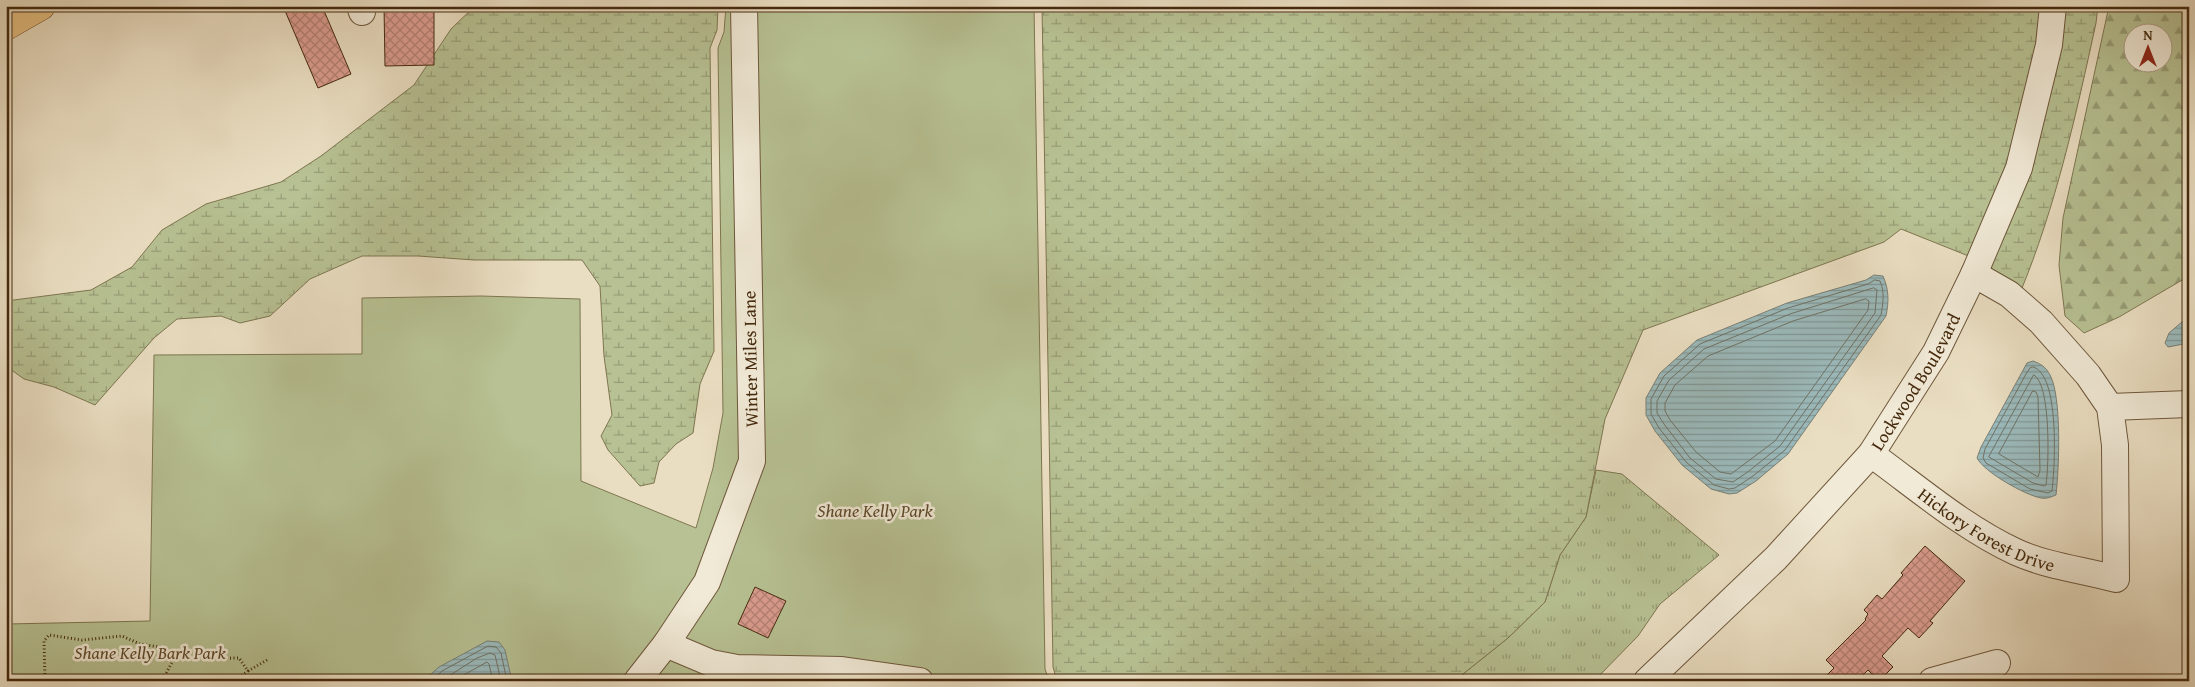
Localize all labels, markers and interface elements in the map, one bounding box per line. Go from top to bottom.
north arrow [2122,22,2172,72]
text: N [2143,25,2153,45]
street label: Winter Miles Lane [735,290,765,428]
street label: Lockwood Boulevard [1863,308,1967,455]
street label: Hickory Forest Drive [1913,480,2058,578]
park label: Shane Kelly Park [817,497,933,524]
park label: Shane Kelly Bark Park [74,639,226,666]

